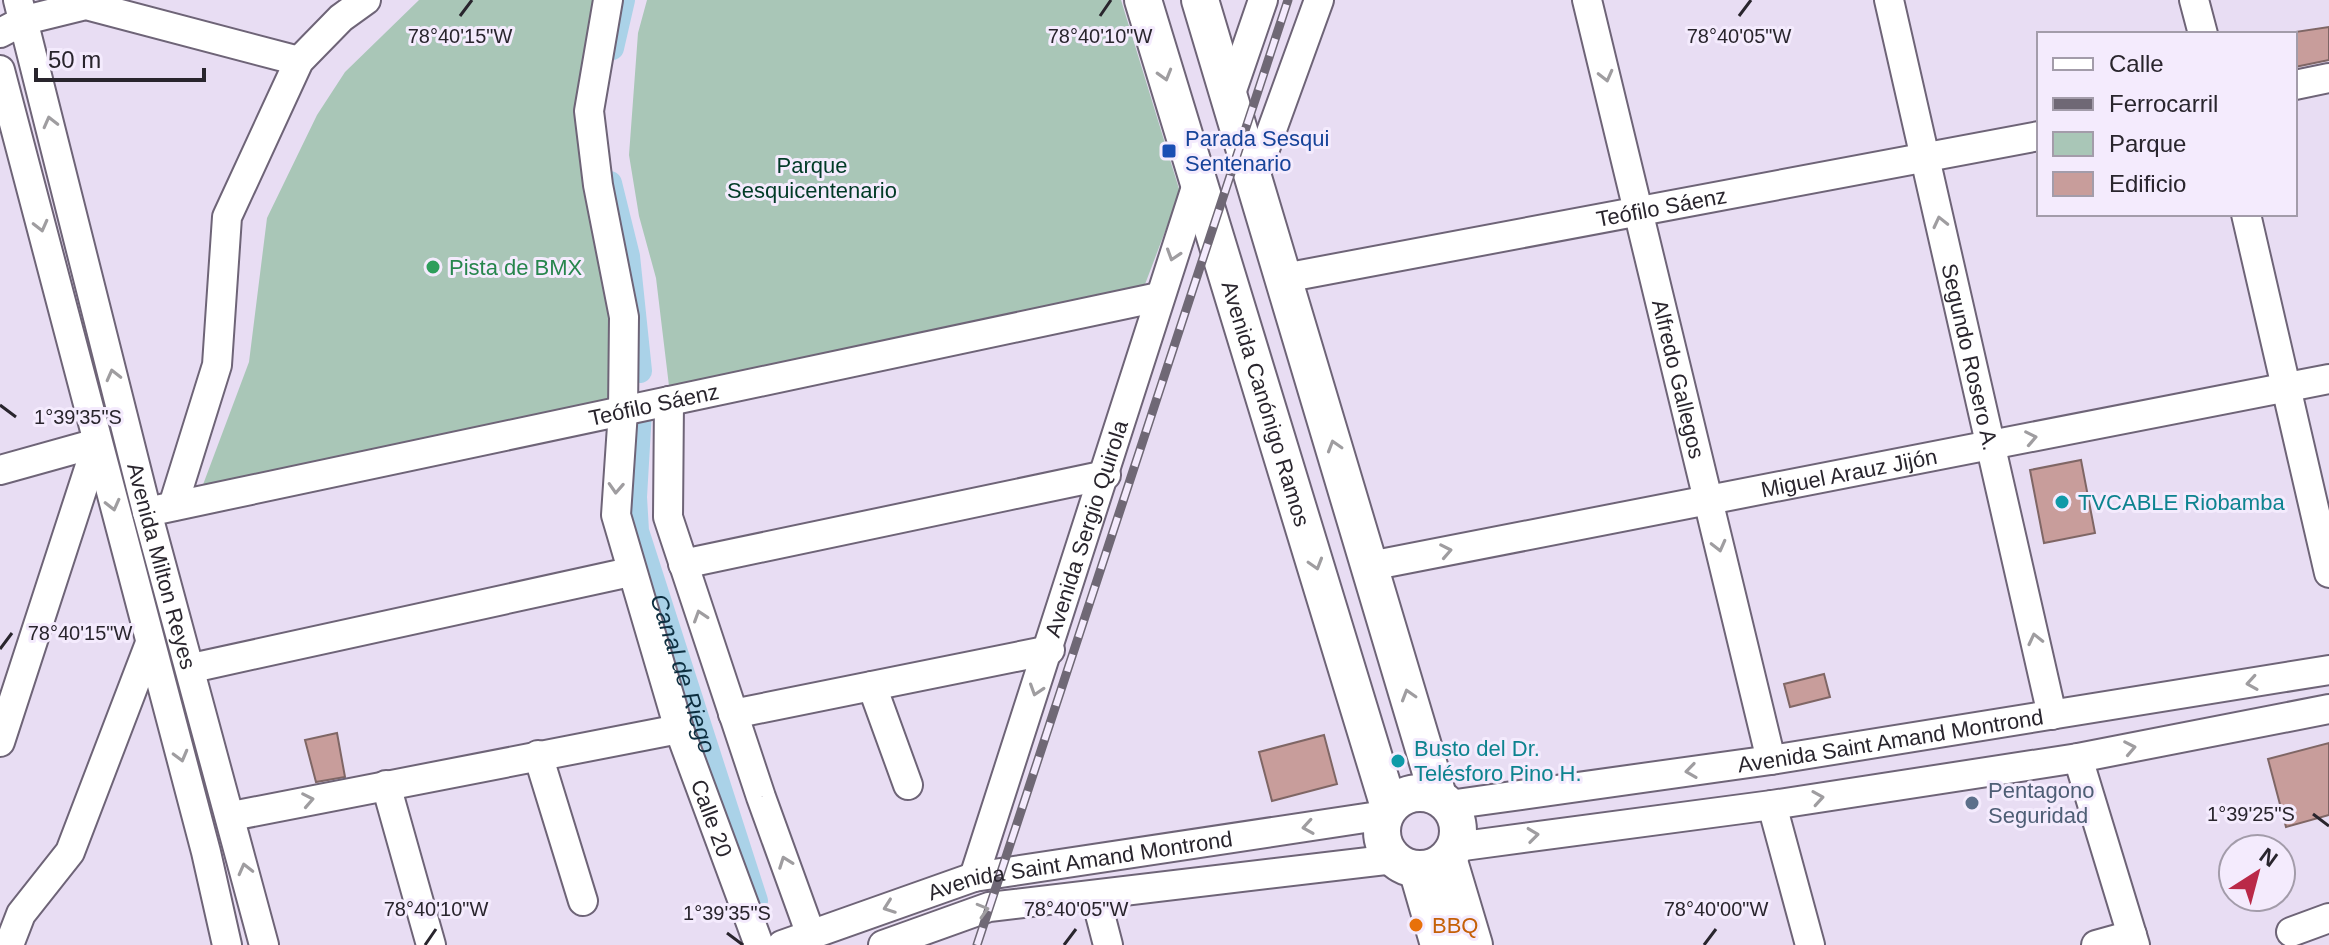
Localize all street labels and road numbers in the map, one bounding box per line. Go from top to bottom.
street label: Teófilo Sáenz [1594,183,1729,232]
street label: Segundo Rosero A. [1936,261,2003,453]
street label: Avenida Canónigo Ramos [1216,278,1315,530]
street label: Alfredo Gallegos [1647,297,1710,461]
street label: Teófilo Sáenz [587,379,721,431]
street label: Avenida Sergio Quirola [1040,417,1133,640]
street label: Miguel Arauz Jijón [1759,444,1939,502]
street label: Avenida Milton Reyes [122,460,201,672]
street label: Avenida Saint Amand Montrond [1736,704,2045,778]
street label: Calle 20 [686,776,737,860]
street label: Avenida Saint Amand Montrond [924,826,1234,905]

